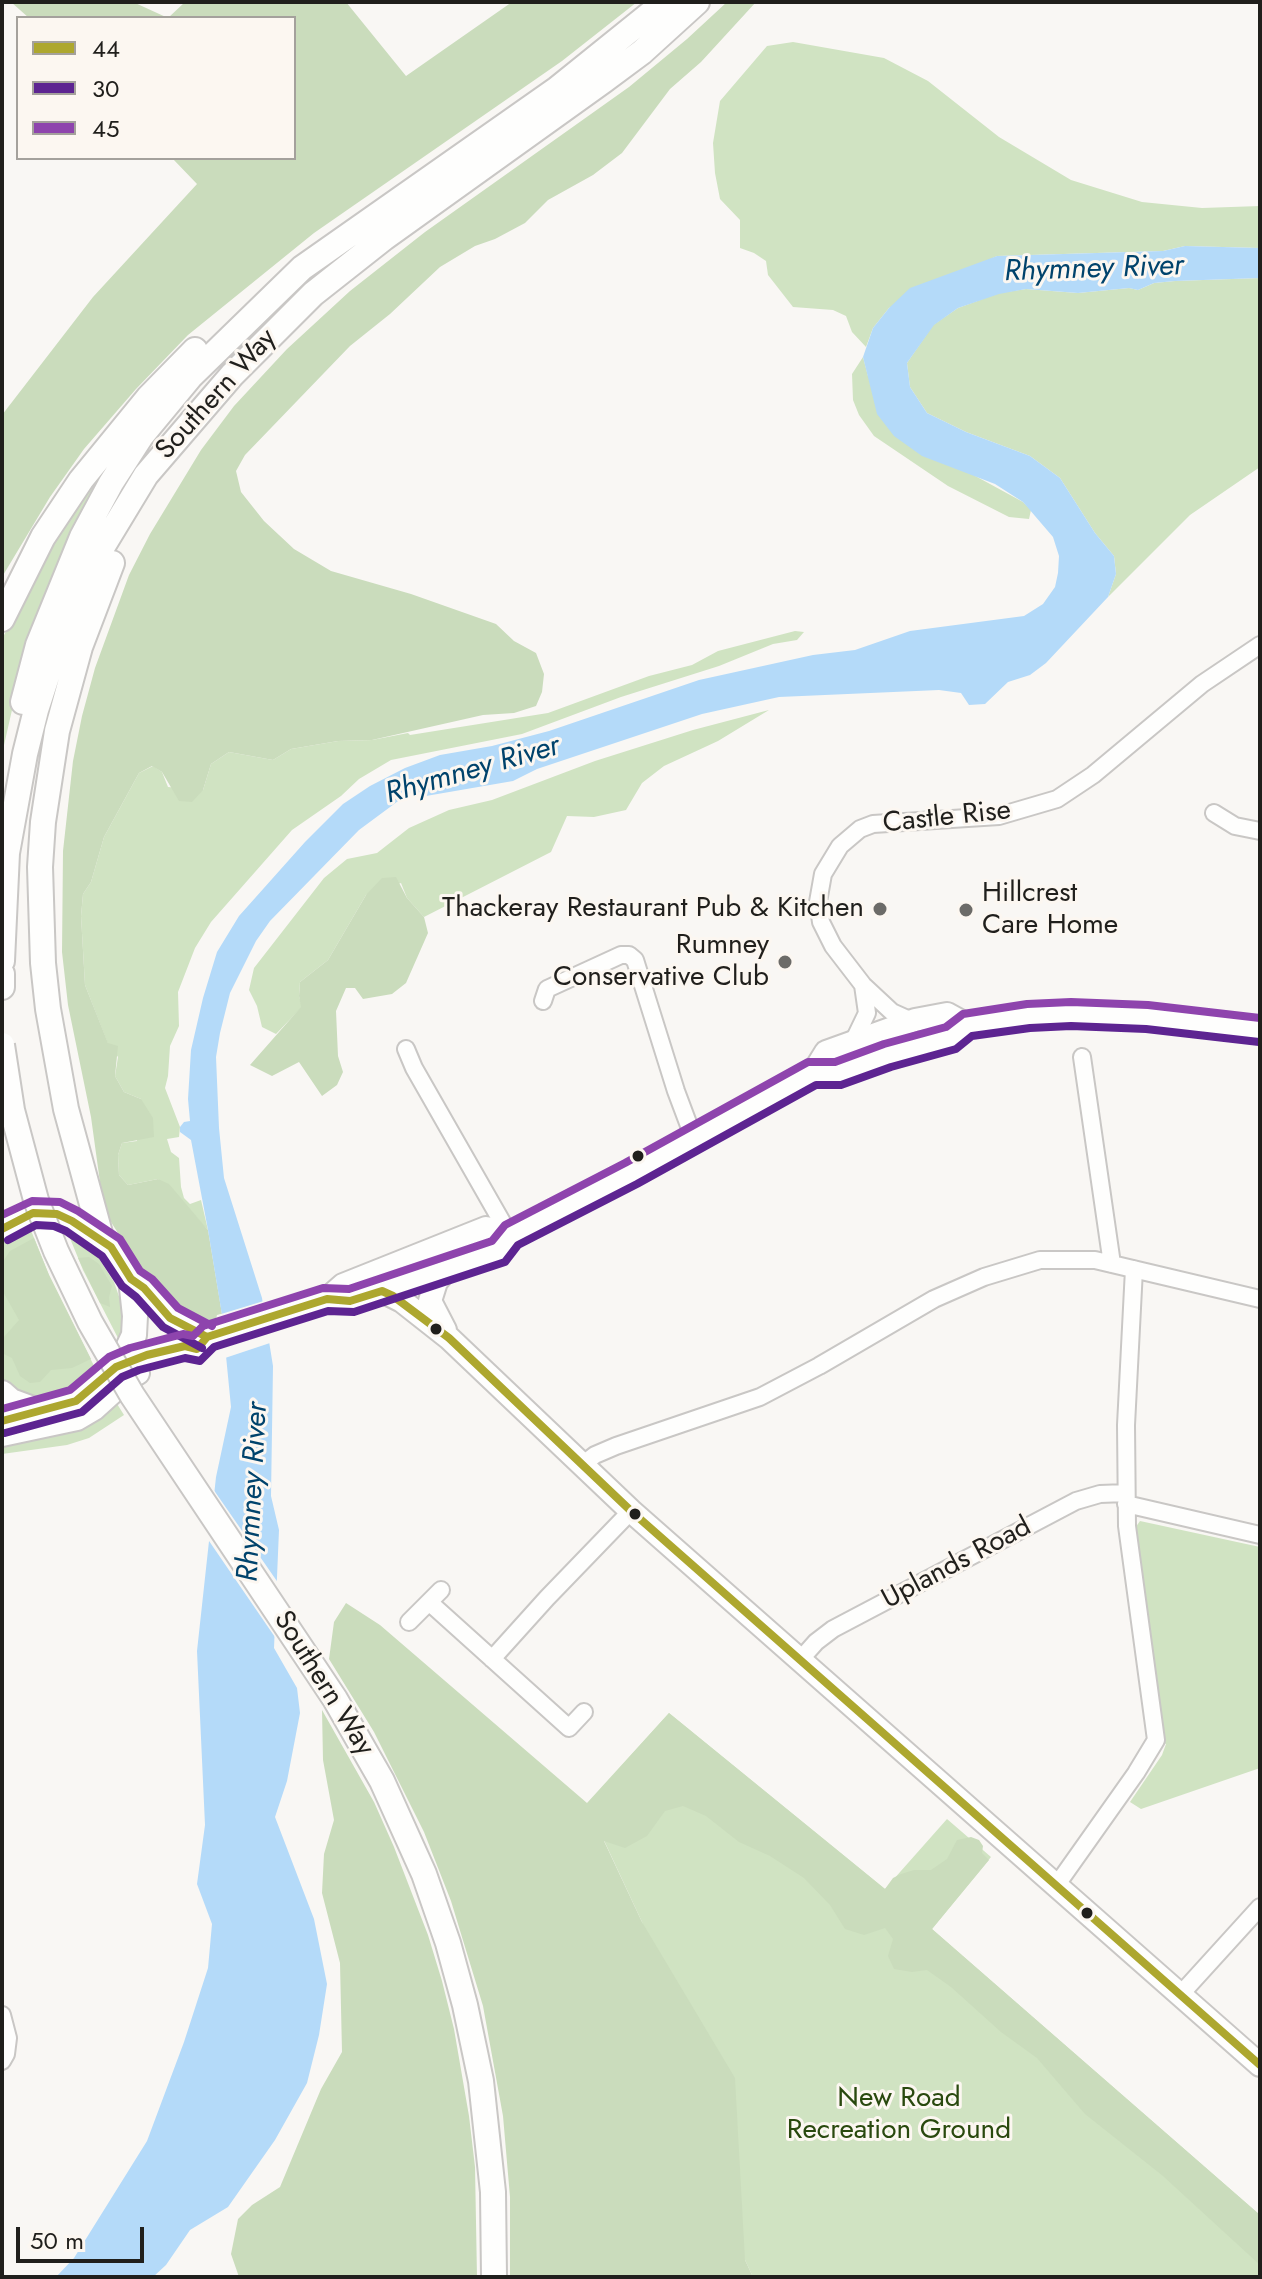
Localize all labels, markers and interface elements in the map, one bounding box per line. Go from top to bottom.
legend [16,16,296,160]
text: 44 [92,31,120,66]
text: 30 [92,71,120,106]
text: 45 [92,111,120,146]
water label: Rhymney River [1004,249,1184,291]
street label: Southern Way [149,323,285,467]
water label: Rhymney River [382,729,564,813]
street label: Castle Rise [881,795,1013,841]
place label: Hillcrest Care Home [982,877,1118,943]
place label: Thackeray Restaurant Pub & Kitchen [442,892,864,926]
marker: Thackeray Restaurant Pub & Kitchen [871,900,889,918]
marker: Hillcrest Care Home [957,901,975,919]
place label: Rumney Conservative Club [553,929,769,995]
marker: Rumney Conservative Club [776,953,794,971]
unlabelled marker [630,1148,646,1164]
unlabelled marker [428,1321,444,1337]
water label: Rhymney River [231,1401,277,1583]
unlabelled marker [627,1506,643,1522]
street label: Uplands Road [877,1511,1037,1617]
street label: Southern Way [265,1605,381,1763]
unlabelled marker [1079,1905,1095,1921]
park label: New Road Recreation Ground [787,2082,1011,2148]
scale bar [20,2211,148,2261]
text: 50 m [30,2223,84,2258]

